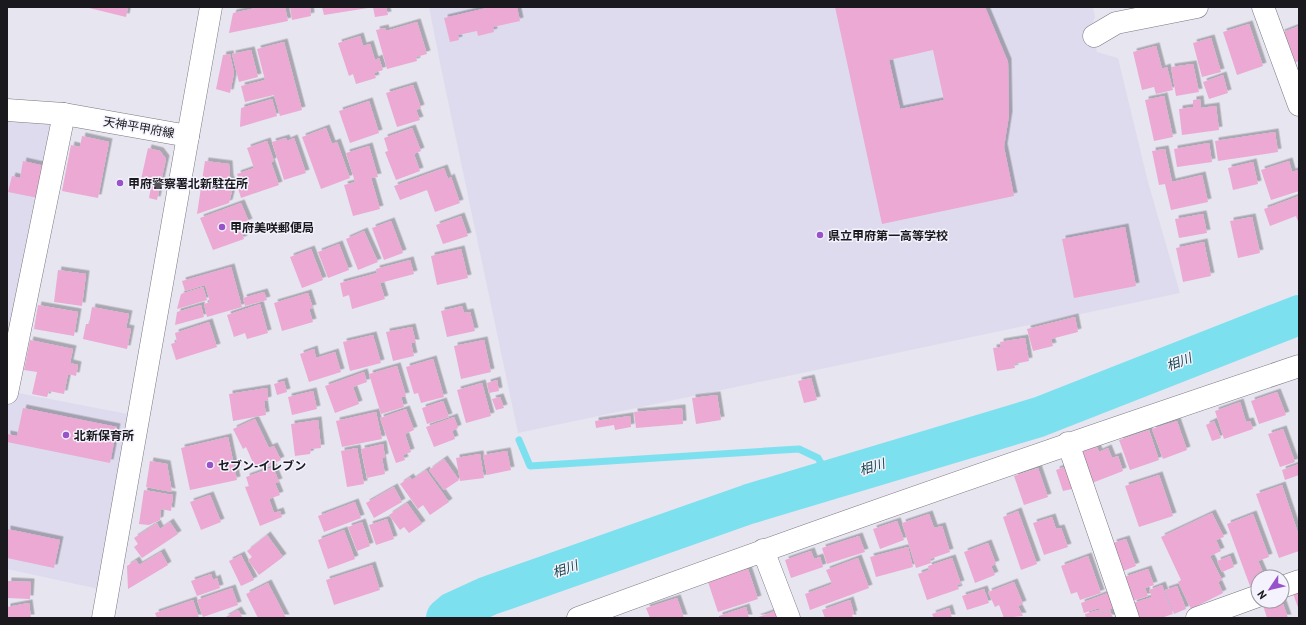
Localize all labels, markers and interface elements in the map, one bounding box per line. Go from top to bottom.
street label: 天神平甲府線 [102,113,176,141]
place label: 甲府警察署北新駐在所 [128,176,248,191]
marker: 甲府警察署北新駐在所 [115,178,125,188]
place label: 甲府美咲郵便局 [230,220,314,235]
marker: 甲府美咲郵便局 [217,222,227,232]
place label: 県立甲府第一高等学校 [828,228,948,243]
marker: 県立甲府第一高等学校 [815,230,825,240]
water label: 相川 [1164,349,1196,375]
place label: 北新保育所 [74,428,134,443]
marker: 北新保育所 [61,430,71,440]
water label: 相川 [857,454,889,479]
place label: セブン-イレブン [218,458,306,473]
marker: セブン-イレブン [205,460,215,470]
water label: 相川 [550,556,582,581]
north arrow [1250,569,1290,609]
text: N [1254,588,1270,602]

